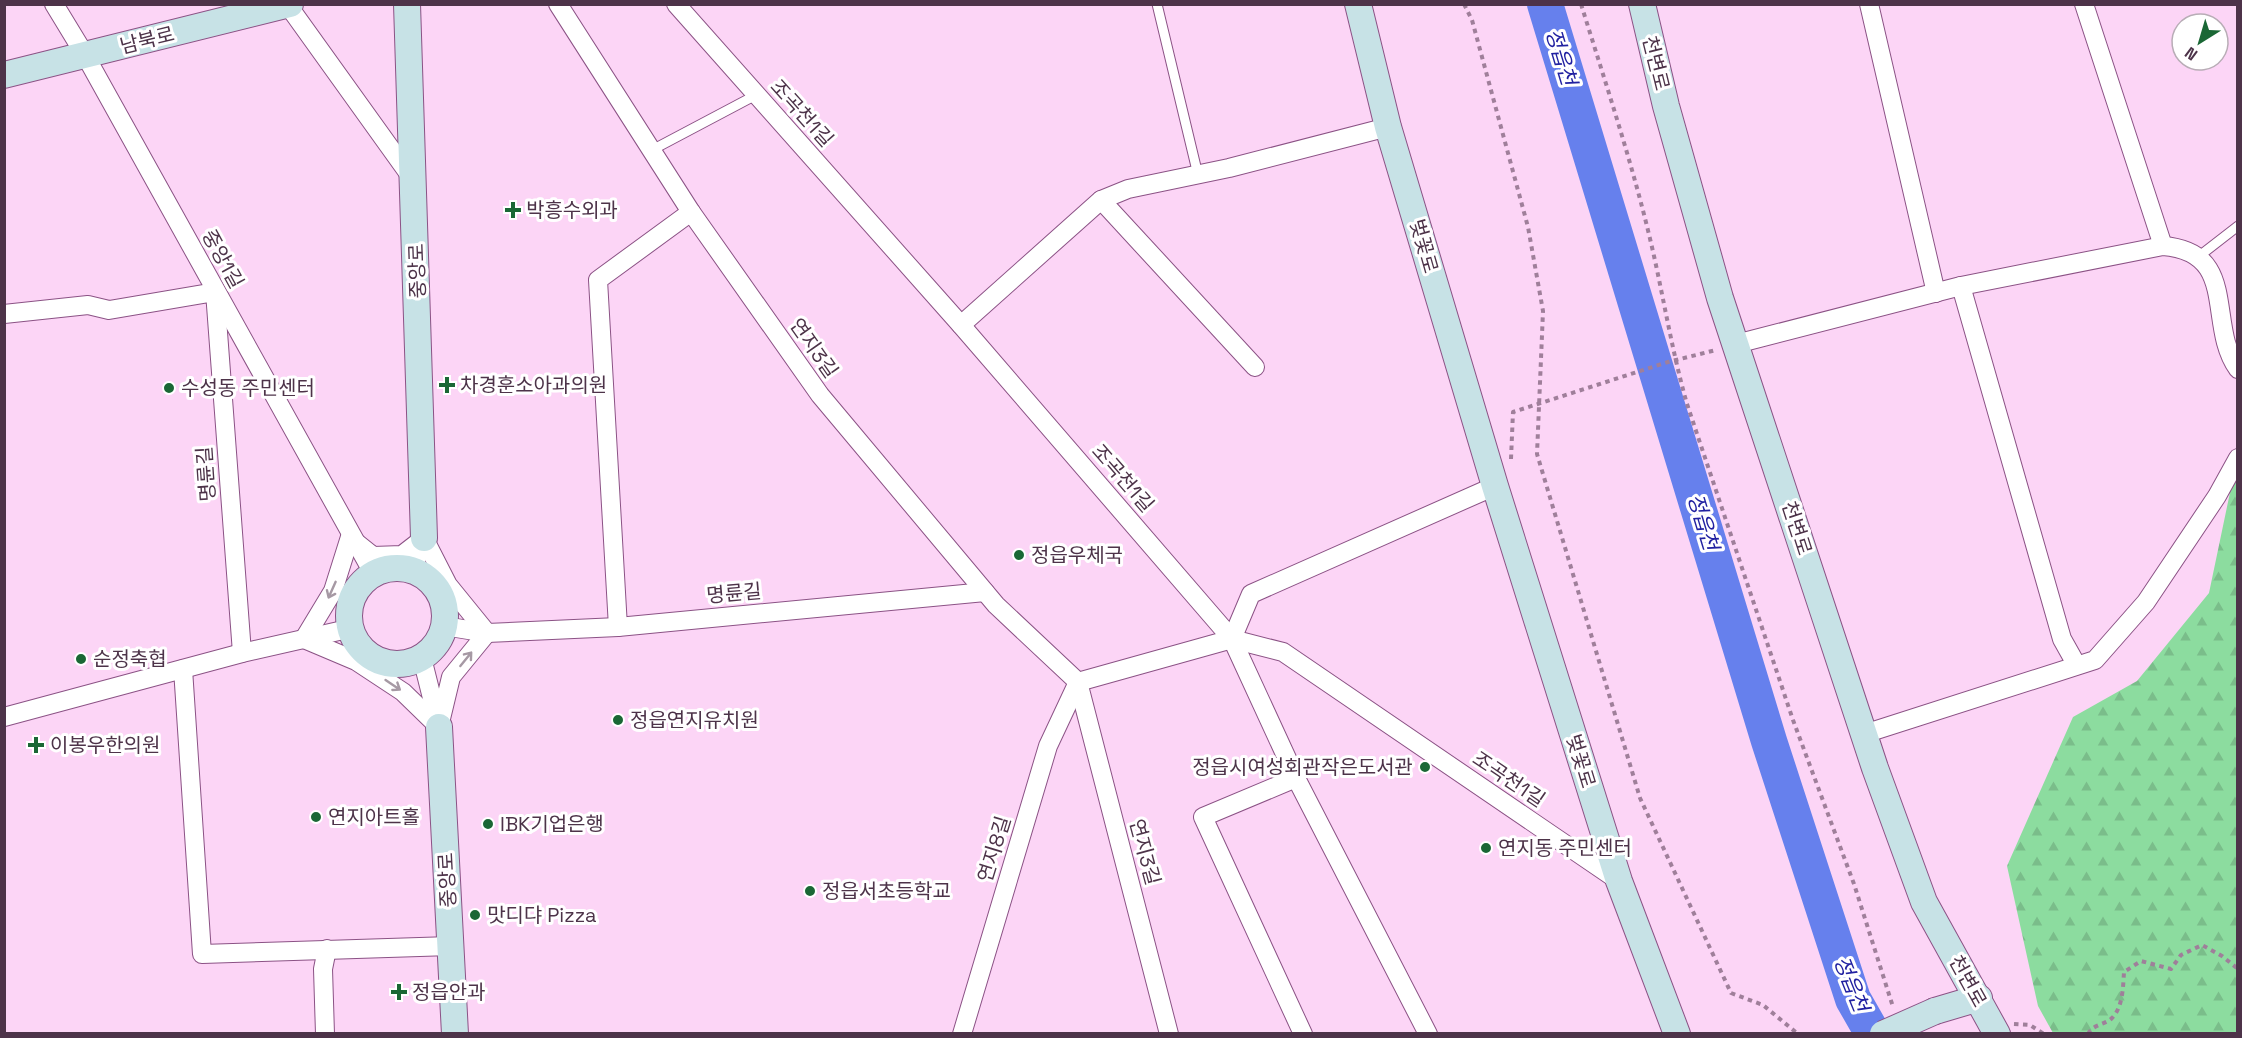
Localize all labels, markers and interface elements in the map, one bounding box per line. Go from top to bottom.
north arrow [2170,12,2230,72]
street label: 남북로 [117,21,177,59]
water label: 정읍천 [1540,25,1584,91]
street label: 천변로 [1637,33,1675,93]
text: N [2181,42,2202,65]
street label: 조곡천1길 [765,74,839,152]
place label: 박흥수외과 [526,197,618,223]
marker: 박흥수외과 [504,201,522,219]
street label: 벚꽃로 [1404,216,1444,276]
street label: 중앙1길 [196,225,250,293]
street label: 중앙로 [403,243,431,299]
street label: 연지3길 [784,313,844,383]
place label: 차경훈소아과의원 [460,372,607,398]
place label: 수성동 주민센터 [181,375,315,401]
marker: 차경훈소아과의원 [438,376,456,394]
marker: 수성동 주민센터 [162,381,176,395]
street label: 조곡천1길 [1086,439,1160,517]
street label: 명륜길 [191,446,221,502]
water label: 정읍천 [1682,490,1726,556]
street label: 천변로 [1776,498,1818,558]
place label: 정읍우체국 [1031,542,1123,568]
marker: 정읍우체국 [1012,548,1026,562]
street label: 명륜길 [705,578,763,608]
one-way arrow [326,581,337,599]
place label: 순정축협 [93,646,167,672]
marker: 순정축협 [74,652,88,666]
one-way arrow [459,652,473,667]
one-way arrow [384,679,401,692]
place label: 정읍연지유치원 [630,707,759,733]
marker: 정읍연지유치원 [611,713,625,727]
street label: 벚꽃로 [1560,731,1602,791]
place label: 이봉우한의원 [50,732,160,758]
marker: 이봉우한의원 [27,736,45,754]
street label: 조곡천1길 [1468,745,1550,813]
place label: 정읍시여성회관작은도서관 [1192,754,1413,780]
marker: 정읍시여성회관작은도서관 [1418,760,1432,774]
place label: 연지아트홀 [328,804,420,830]
marker: 연지아트홀 [309,810,323,824]
place label: IBK기업은행 [500,811,604,837]
street label: 연지8길 [972,813,1016,885]
street label: 연지3길 [1124,816,1166,888]
marker: IBK기업은행 [481,817,495,831]
place label: 연지동 주민센터 [1498,835,1632,861]
marker: 연지동 주민센터 [1479,841,1493,855]
street label: 중앙로 [433,852,461,908]
place label: 정읍서초등학교 [822,878,951,904]
marker: 정읍서초등학교 [803,884,817,898]
place label: 맛디댜 Pizza [487,902,597,928]
marker: 맛디댜 Pizza [468,908,482,922]
street label: 천변로 [1943,951,1993,1011]
water label: 정읍천 [1828,952,1876,1018]
place label: 정읍안과 [412,979,486,1005]
marker: 정읍안과 [390,983,408,1001]

